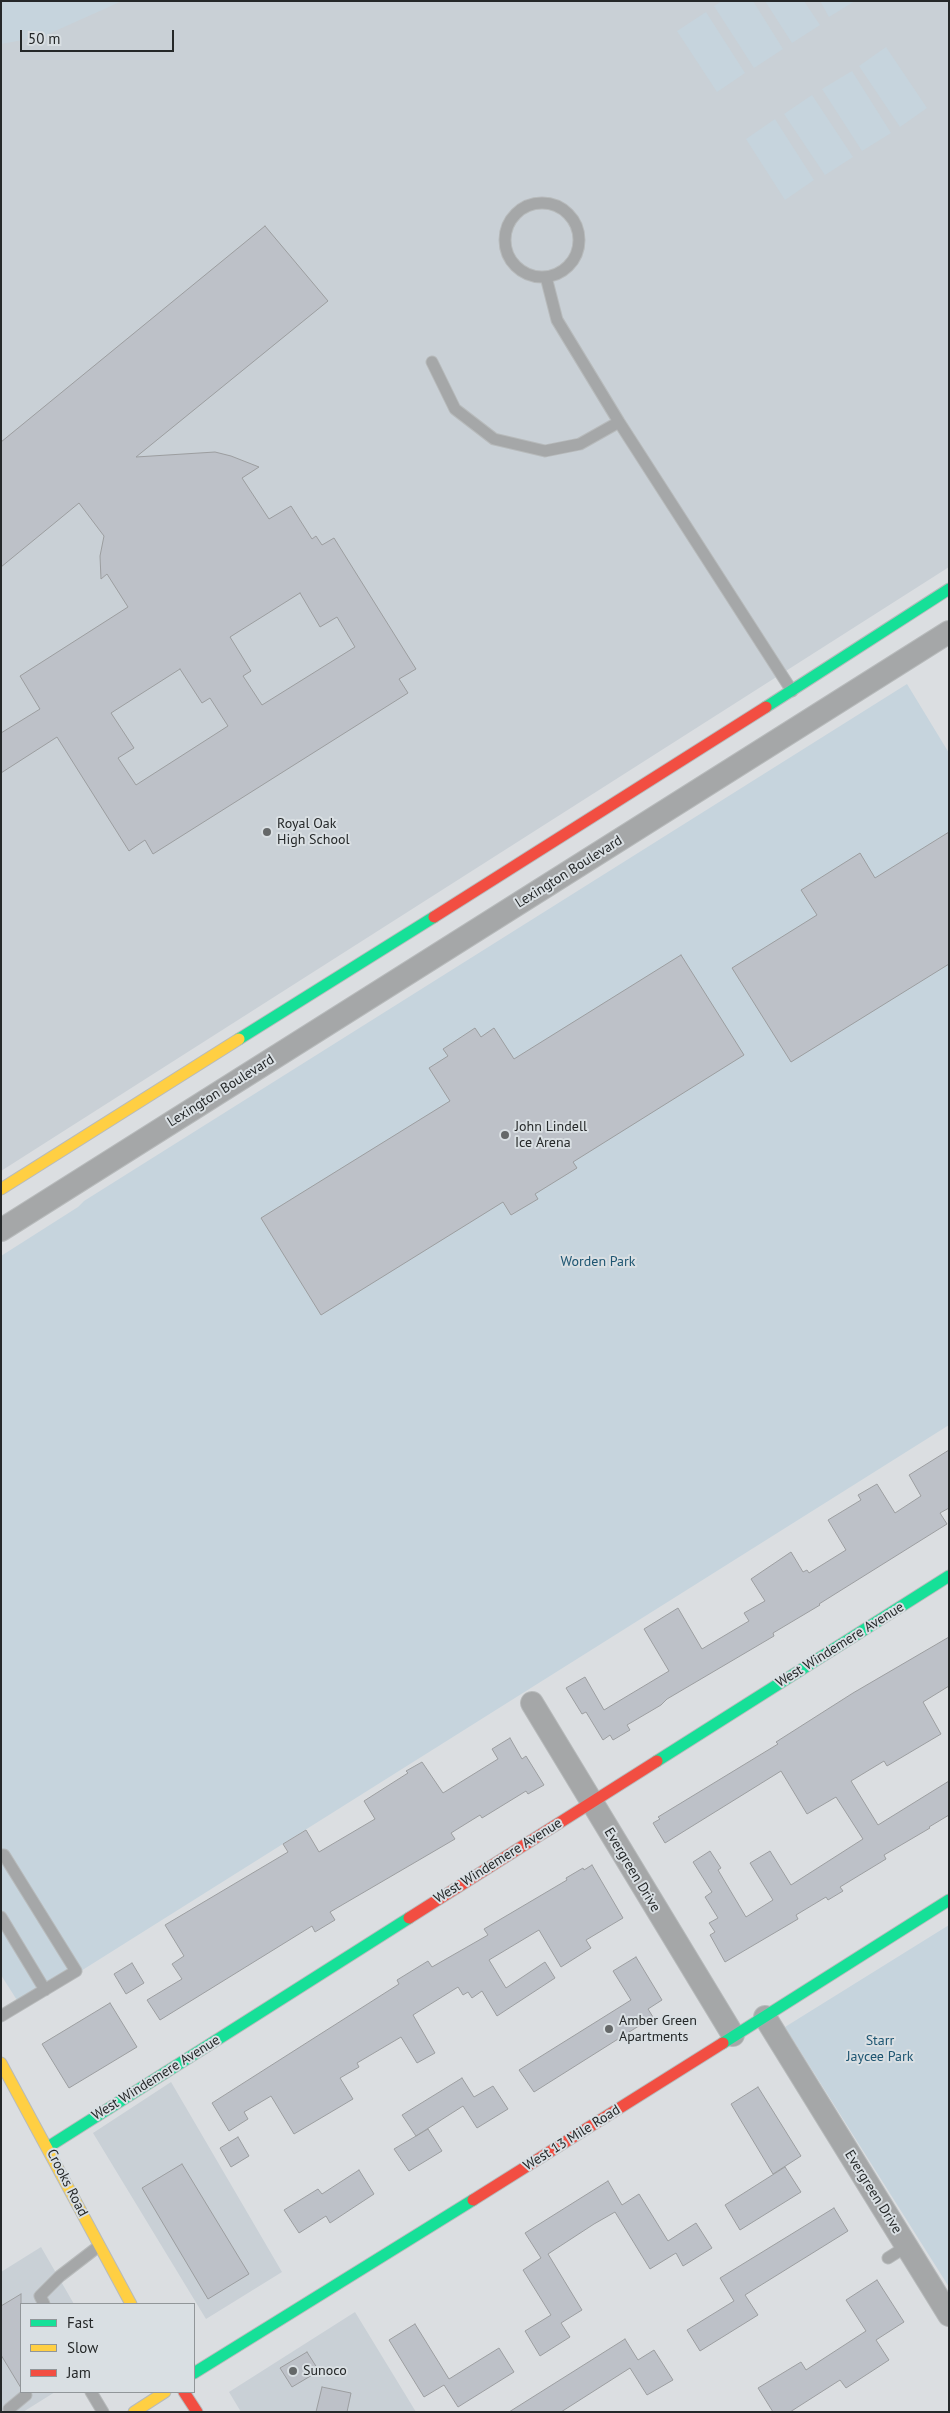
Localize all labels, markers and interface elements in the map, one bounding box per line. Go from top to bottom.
scale bar [22,20,176,52]
text: 50 m [28,29,61,48]
place label: Royal Oak High School [277,816,350,849]
marker: Royal Oak High School [261,826,273,838]
street label: Lexington Boulevard [512,832,626,912]
street label: Lexington Boulevard [164,1051,278,1131]
place label: John Lindell Ice Arena [515,1119,587,1152]
marker: John Lindell Ice Arena [499,1129,511,1141]
park label: Worden Park [560,1254,636,1270]
street label: West Windemere Avenue [773,1599,907,1691]
street label: West Windemere Avenue [431,1815,565,1907]
street label: Evergreen Drive [600,1825,664,1915]
place label: Amber Green Apartments [619,2013,697,2045]
marker: Amber Green Apartments [603,2023,615,2035]
street label: West Windemere Avenue [89,2032,223,2124]
park label: Starr Jaycee Park [847,2033,913,2066]
street label: West 13 Mile Road [521,2101,623,2175]
street label: Crooks Road [43,2146,91,2220]
street label: Evergreen Drive [841,2147,905,2237]
legend [20,2303,195,2393]
text: Fast [67,2313,94,2332]
text: Slow [67,2338,98,2357]
text: Jam [67,2363,91,2382]
place label: Sunoco [303,2363,347,2379]
marker: Sunoco [287,2365,299,2377]

